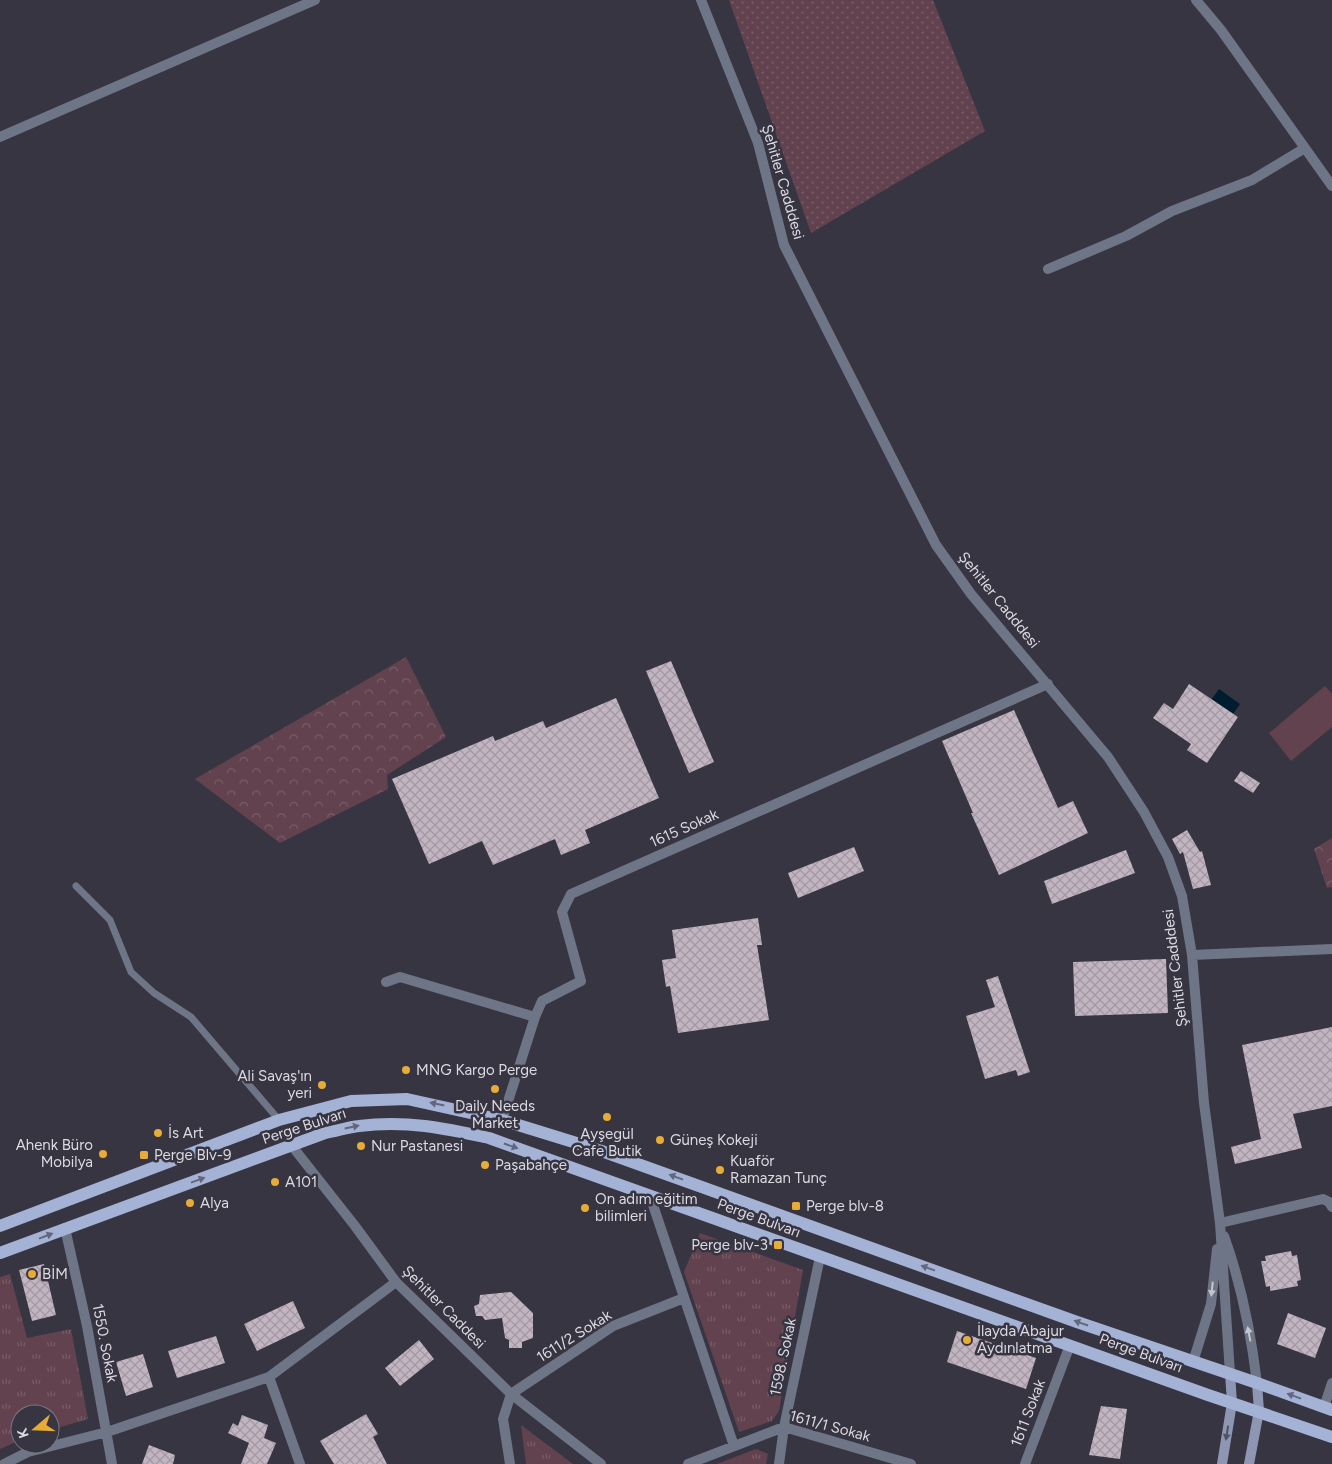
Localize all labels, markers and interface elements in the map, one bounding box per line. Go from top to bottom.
street label: Şehitler Cadddesi [758,122,808,242]
street label: Şehitler Cadddesi [955,548,1043,652]
street label: 1615 Sokak [647,805,722,851]
street label: Şehitler Cadddesi [1159,908,1191,1028]
place label: MNG Kargo Perge [416,1061,537,1079]
marker: MNG Kargo Perge [400,1064,412,1076]
place label: Ali Savaş'ın yeri [237,1067,312,1102]
marker: Ali Savaş'ın yeri [316,1079,328,1091]
marker: Daily Needs Market [489,1083,501,1095]
place label: Daily Needs Market [455,1097,535,1132]
one-way arrow [429,1100,445,1108]
street label: Perge Bulvarı [260,1104,348,1148]
marker: Ayşegül Cafe Butik [601,1111,613,1123]
one-way arrow [344,1123,360,1131]
place label: İs Art [168,1124,204,1142]
place label: Ayşegül Cafe Butik [572,1125,643,1160]
marker: İs Art [152,1127,164,1139]
place label: Güneş Kokeji [670,1131,758,1149]
marker: Güneş Kokeji [654,1134,666,1146]
place label: Ahenk Büro Mobilya [16,1136,93,1171]
place label: Nur Pastanesi [371,1137,463,1155]
marker: Nur Pastanesi [355,1140,367,1152]
one-way arrow [504,1143,519,1150]
place label: Perge Blv-9 [154,1146,232,1164]
marker: Ahenk Büro Mobilya [97,1148,109,1160]
marker: Perge Blv-9 [138,1149,150,1161]
place label: Kuaför Ramazan Tunç [730,1152,827,1187]
place label: Paşabahçe [495,1156,567,1174]
marker: Paşabahçe [479,1159,491,1171]
marker: Kuaför Ramazan Tunç [714,1164,726,1176]
place label: A101 [285,1173,317,1191]
one-way arrow [668,1173,683,1181]
one-way arrow [191,1176,206,1184]
marker: A101 [269,1176,281,1188]
place label: On adım eğitim bilimleri [595,1190,698,1225]
place label: Alya [200,1194,229,1212]
street label: Perge Bulvarı [715,1195,803,1241]
marker: Alya [184,1197,196,1209]
place label: Perge blv-8 [806,1197,884,1215]
marker: Perge blv-8 [790,1200,802,1212]
marker: On adım eğitim bilimleri [579,1202,591,1214]
one-way arrow [38,1232,53,1239]
place label: Perge blv-3 [691,1236,768,1254]
marker: Perge blv-3 [772,1239,784,1251]
street label: Şehitler Caddesi [399,1262,489,1352]
one-way arrow [920,1264,935,1271]
place label: BİM [42,1265,68,1283]
marker: BİM [26,1268,38,1280]
one-way arrow [1208,1281,1216,1297]
street label: 1550. Sokak [89,1302,122,1385]
street label: 1611/2 Sokak [533,1305,615,1366]
street label: 1598. Sokak [766,1316,800,1398]
one-way arrow [1073,1319,1088,1326]
place label: İlayda Abajur Aydınlatma [977,1322,1064,1357]
one-way arrow [1245,1326,1253,1342]
street label: Perge Bulvarı [1097,1330,1185,1376]
marker: İlayda Abajur Aydınlatma [961,1334,973,1346]
street label: 1611 Sokak [1007,1376,1049,1449]
one-way arrow [1287,1392,1302,1399]
north arrow [10,1404,60,1454]
street label: 1611/1 Sokak [788,1407,873,1446]
text: K [13,1425,33,1440]
one-way arrow [1223,1426,1231,1442]

